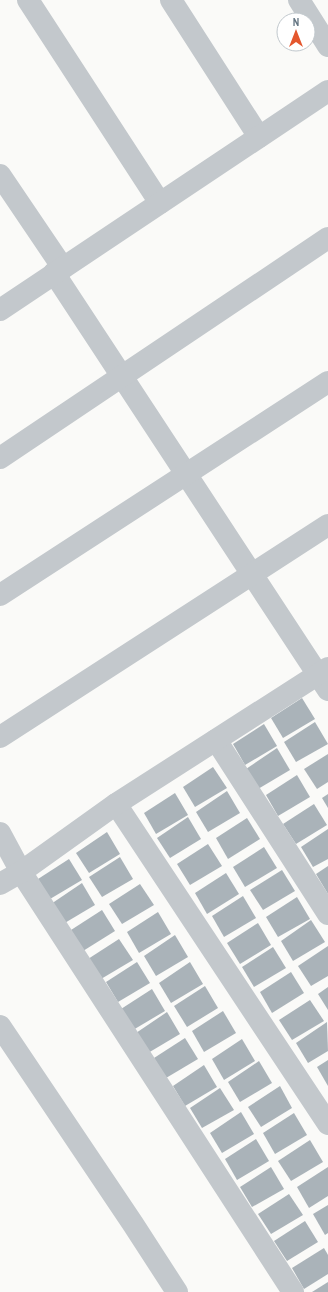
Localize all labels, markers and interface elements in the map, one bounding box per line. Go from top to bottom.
north arrow [276,12,316,52]
text: N [293,15,299,29]

